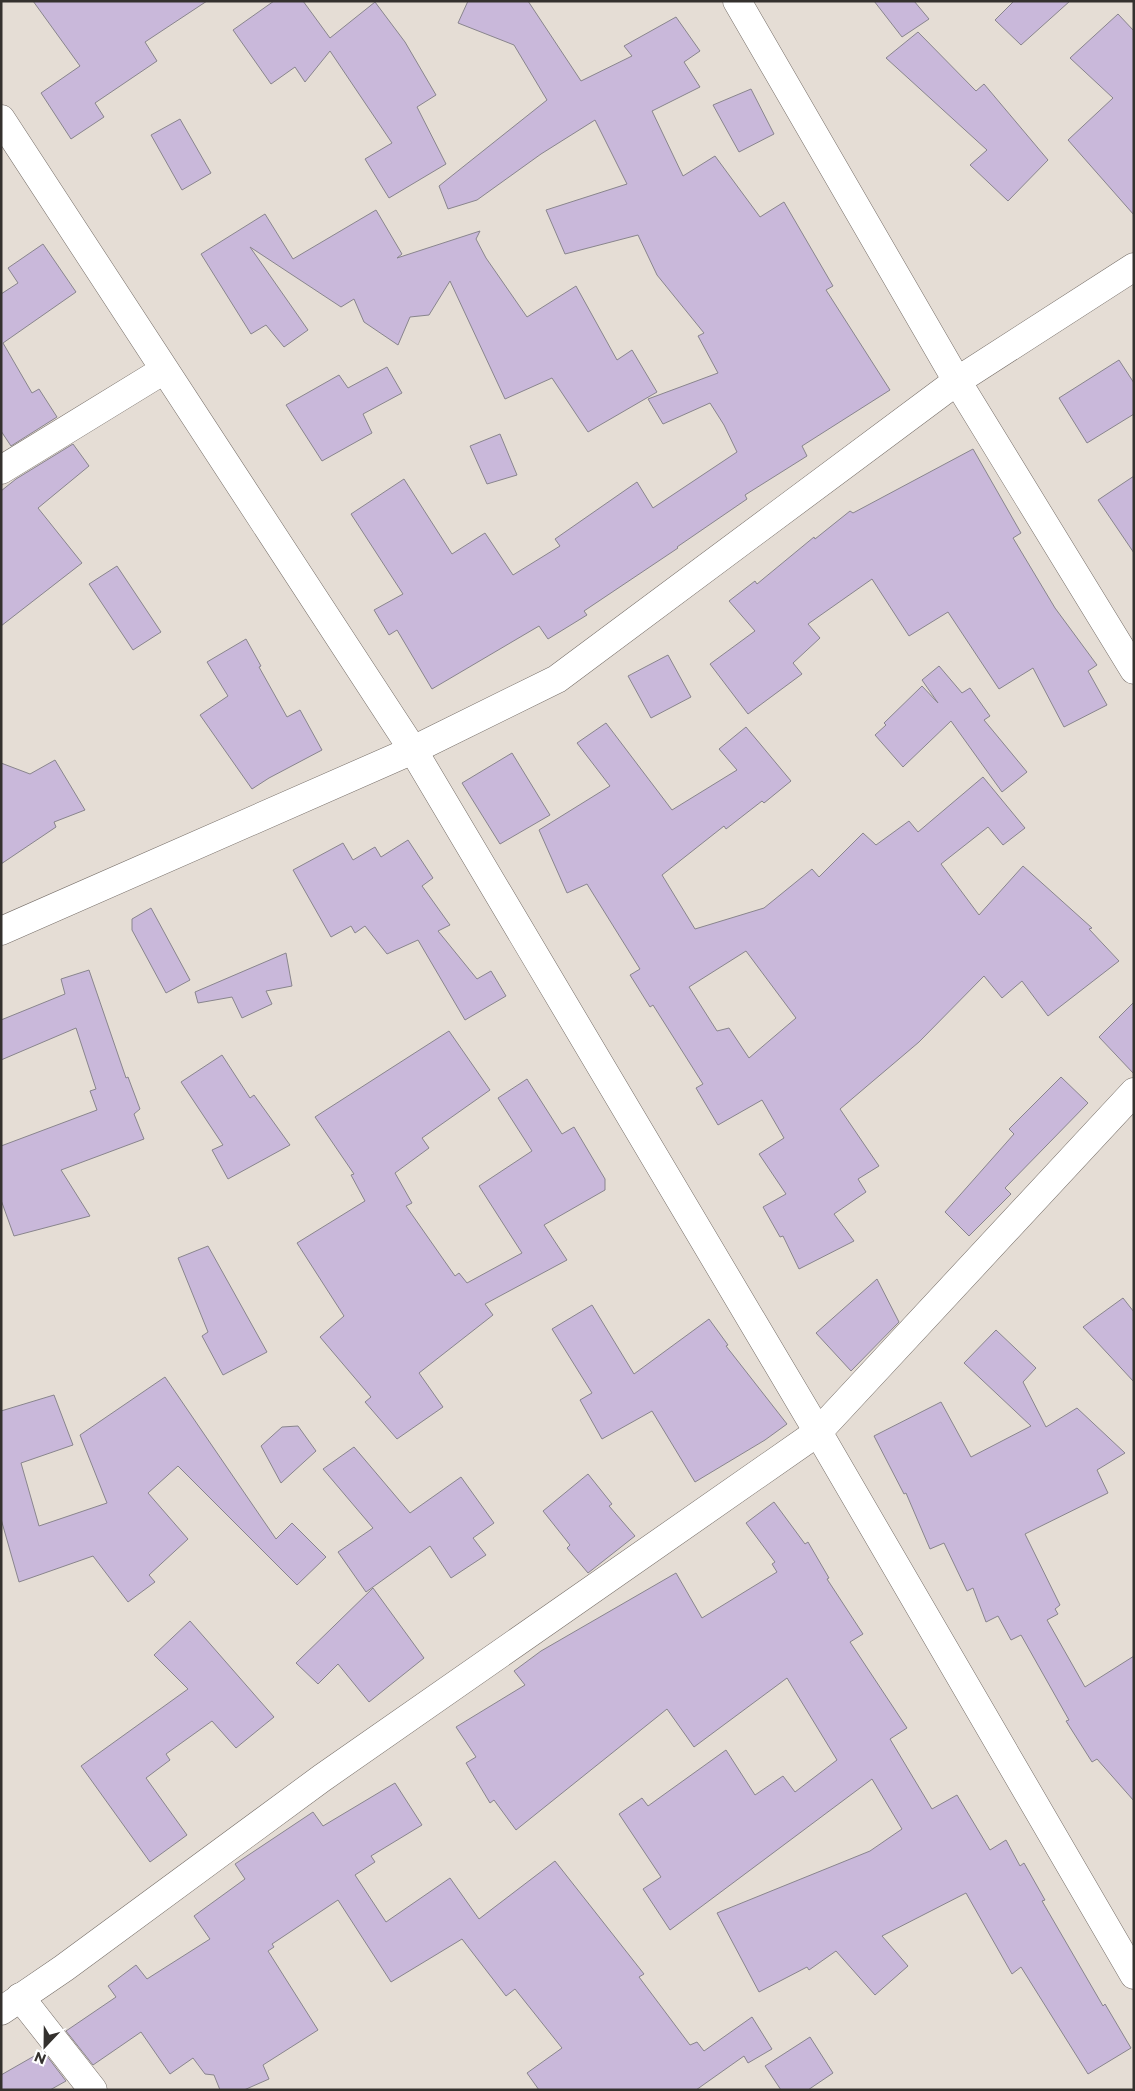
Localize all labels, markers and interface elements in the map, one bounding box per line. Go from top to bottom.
north arrow [20,2021,70,2071]
text: N [32,2048,49,2069]

